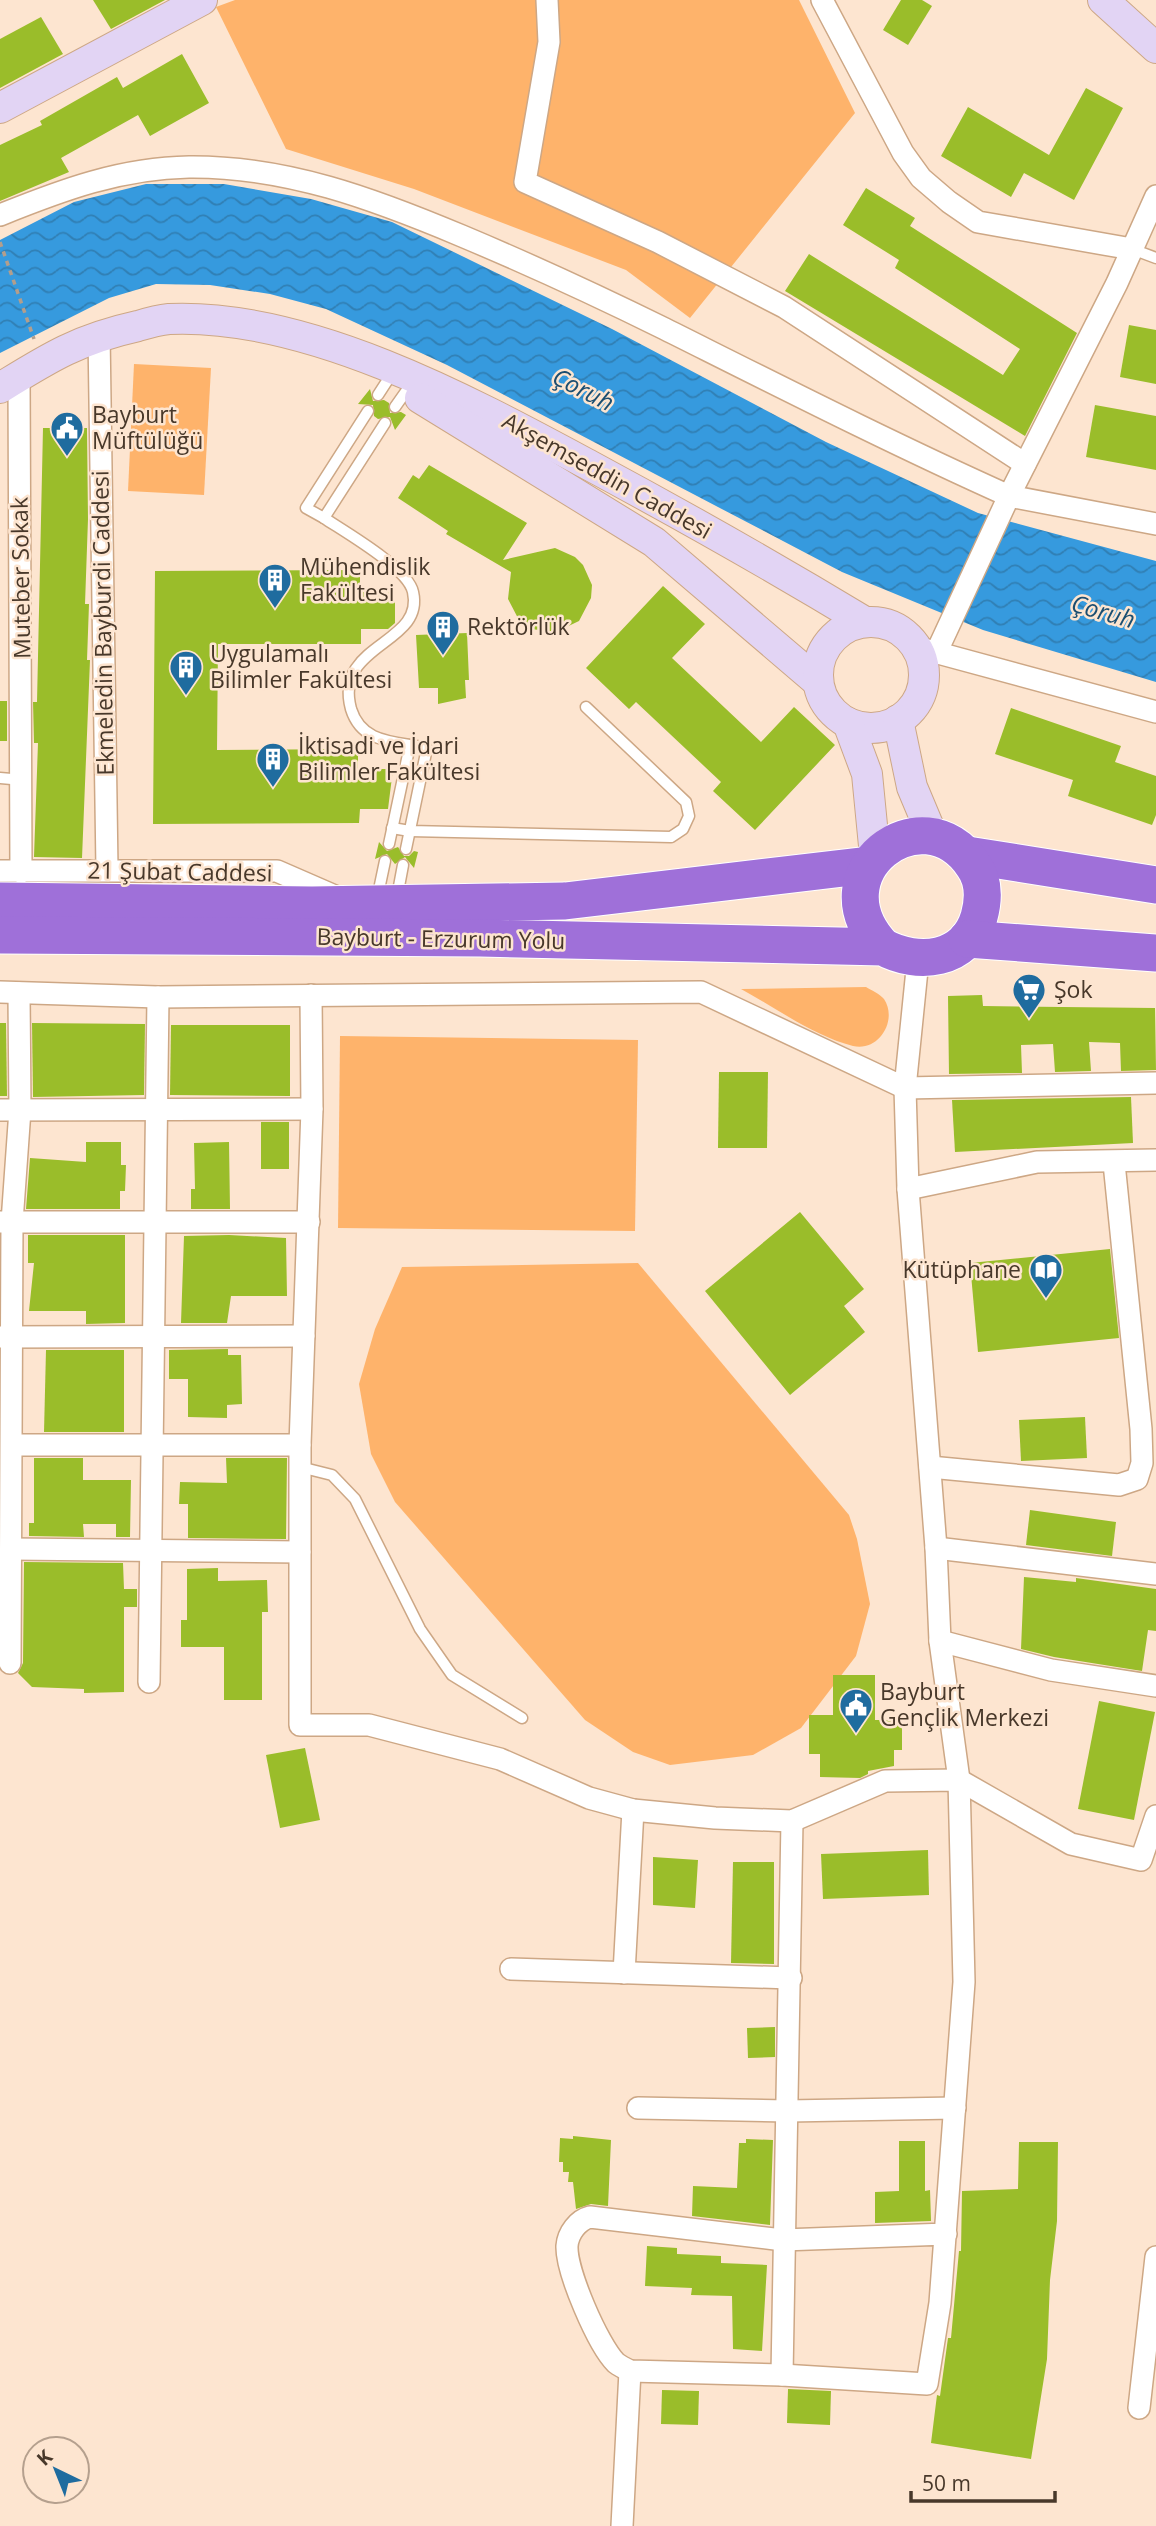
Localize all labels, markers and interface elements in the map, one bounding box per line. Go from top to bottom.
water label: Çoruh [547,359,620,418]
place label: Bayburt Müftülüğü [92,398,203,456]
street label: Akşemseddin Caddesi [497,404,718,546]
public building icon: Bayburt Müftülüğü [48,409,86,458]
street label: Ekmeledin Bayburdi Caddesi [83,470,121,776]
street label: Muteber Sokak [3,497,37,659]
place label: Mühendislik Fakültesi [300,550,430,608]
building icon: Mühendislik Fakültesi [256,561,294,610]
water label: Çoruh [1068,586,1139,635]
building icon: Rektörlük [424,608,462,657]
place label: Rektörlük [467,610,570,642]
place label: Uygulamalı Bilimler Fakültesi [210,637,392,695]
building icon: Uygulamalı Bilimler Fakültesi [167,648,205,697]
place label: İktisadi ve İdari Bilimler Fakültesi [298,729,480,787]
building icon: İktisadi ve İdari Bilimler Fakültesi [254,740,292,789]
street label: 21 Şubat Caddesi [87,853,273,889]
street label: Bayburt - Erzurum Yolu [316,920,566,956]
supermarket icon: Şok [1010,971,1048,1020]
place label: Şok [1054,973,1093,1005]
library icon: Kütüphane [1027,1251,1065,1300]
place label: Kütüphane [903,1253,1021,1285]
place label: Bayburt Gençlik Merkezi [880,1675,1049,1733]
public building icon: Bayburt Gençlik Merkezi [837,1686,875,1735]
north arrow [21,2435,91,2505]
text: K [31,2443,58,2471]
scale bar [911,2460,1054,2504]
text: 50 m [922,2469,971,2497]

